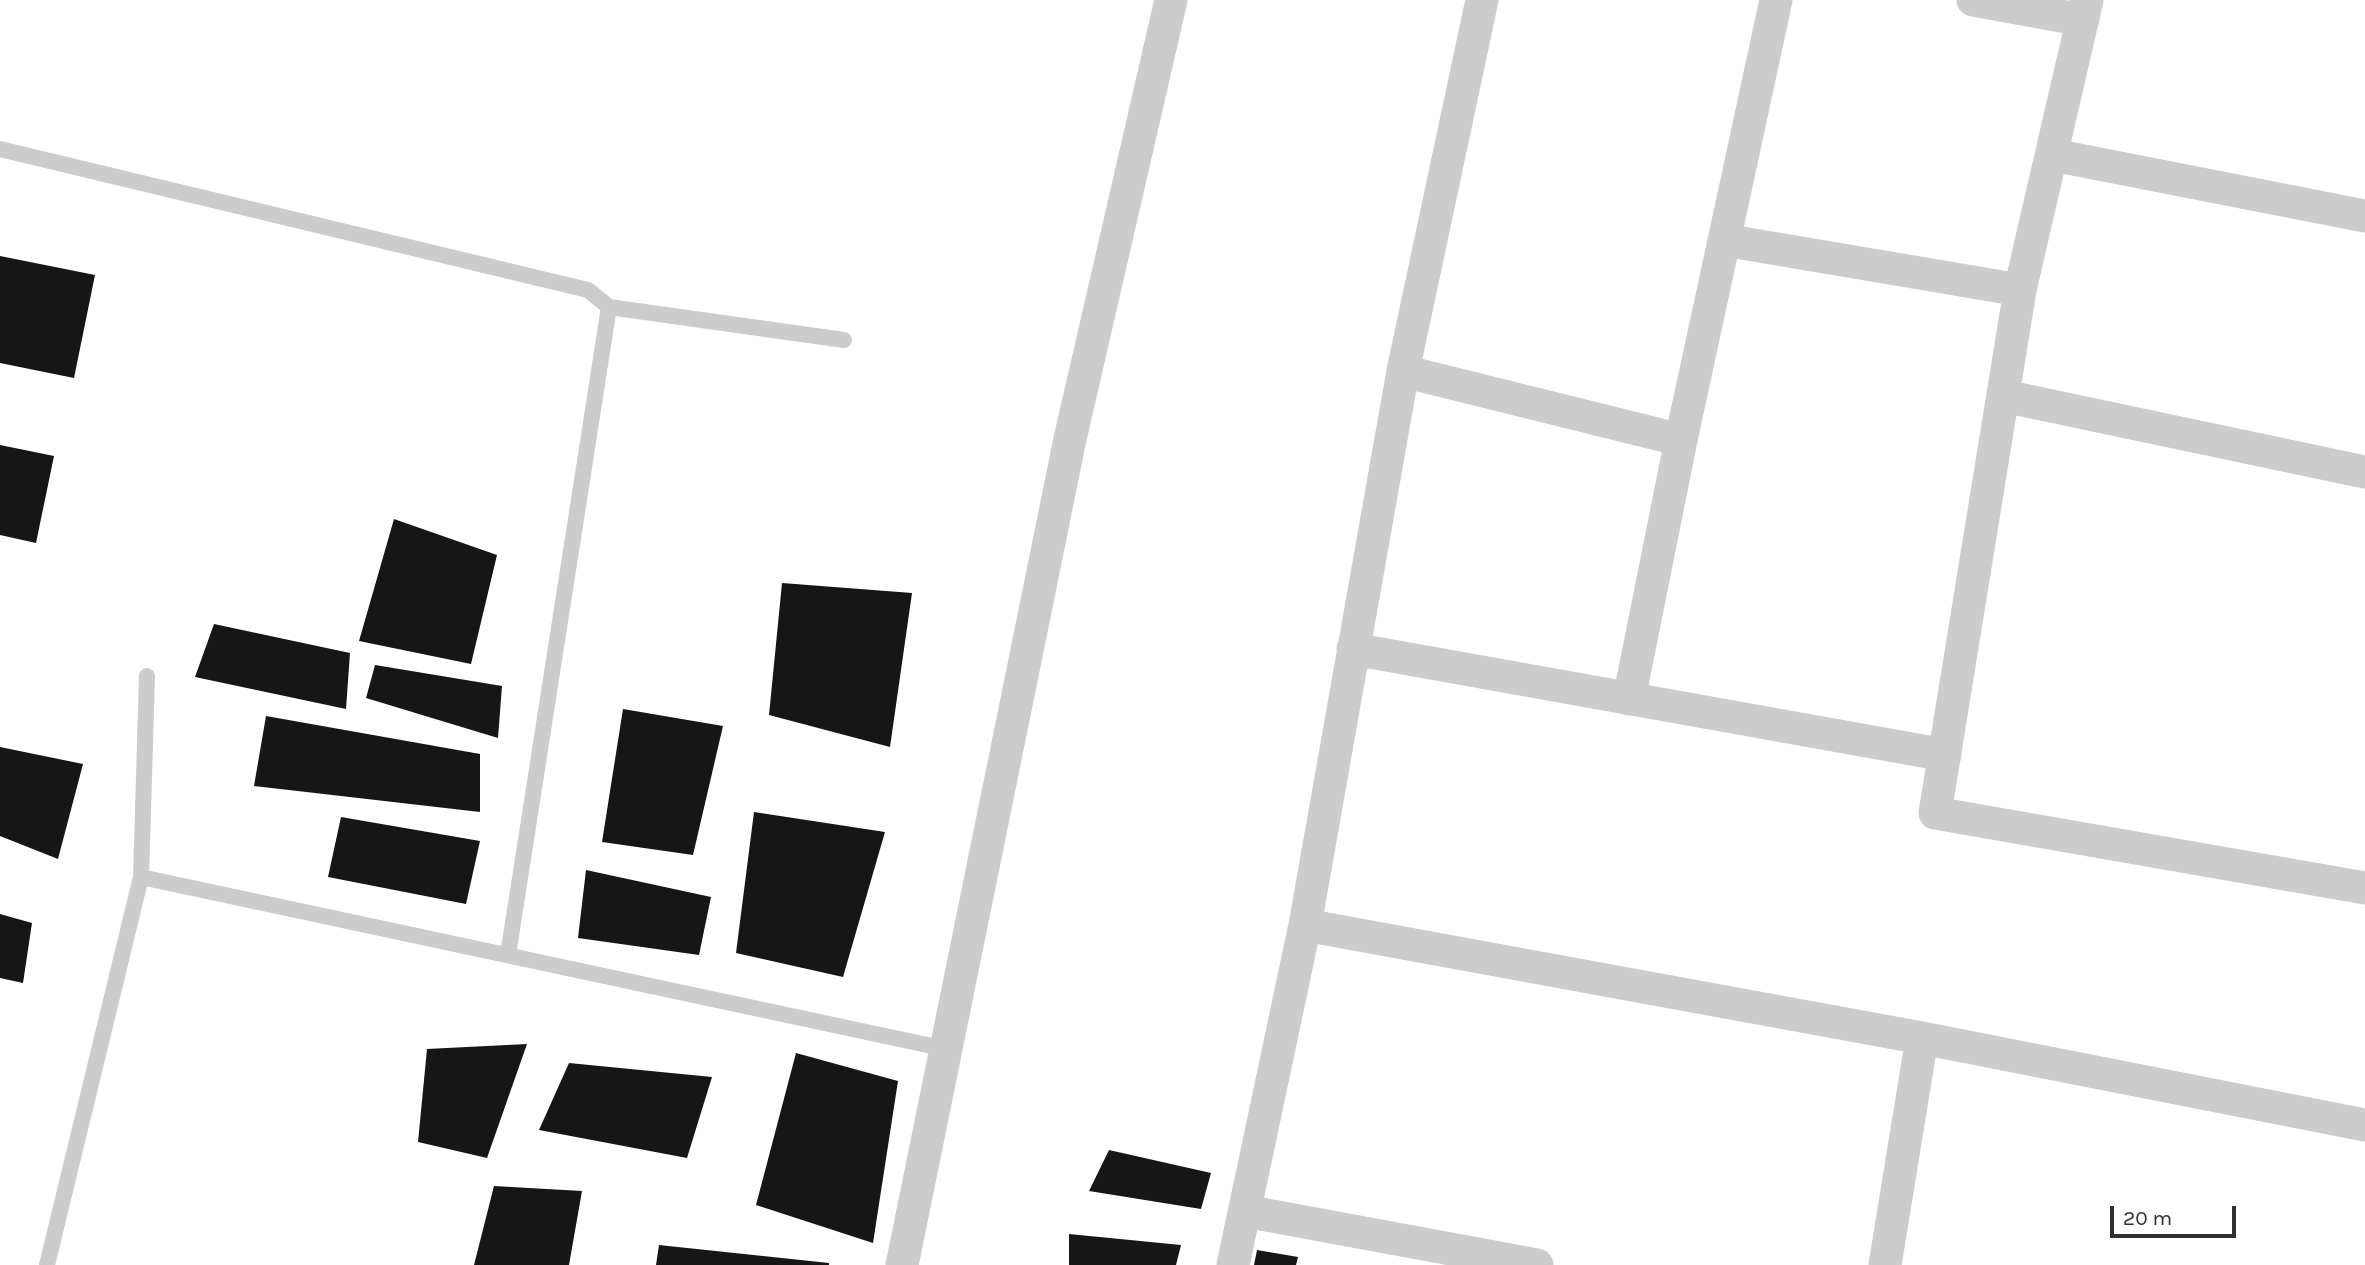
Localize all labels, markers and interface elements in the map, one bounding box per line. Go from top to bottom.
scale bar [2113,1192,2239,1236]
text: 20 m [2123,1206,2172,1230]

